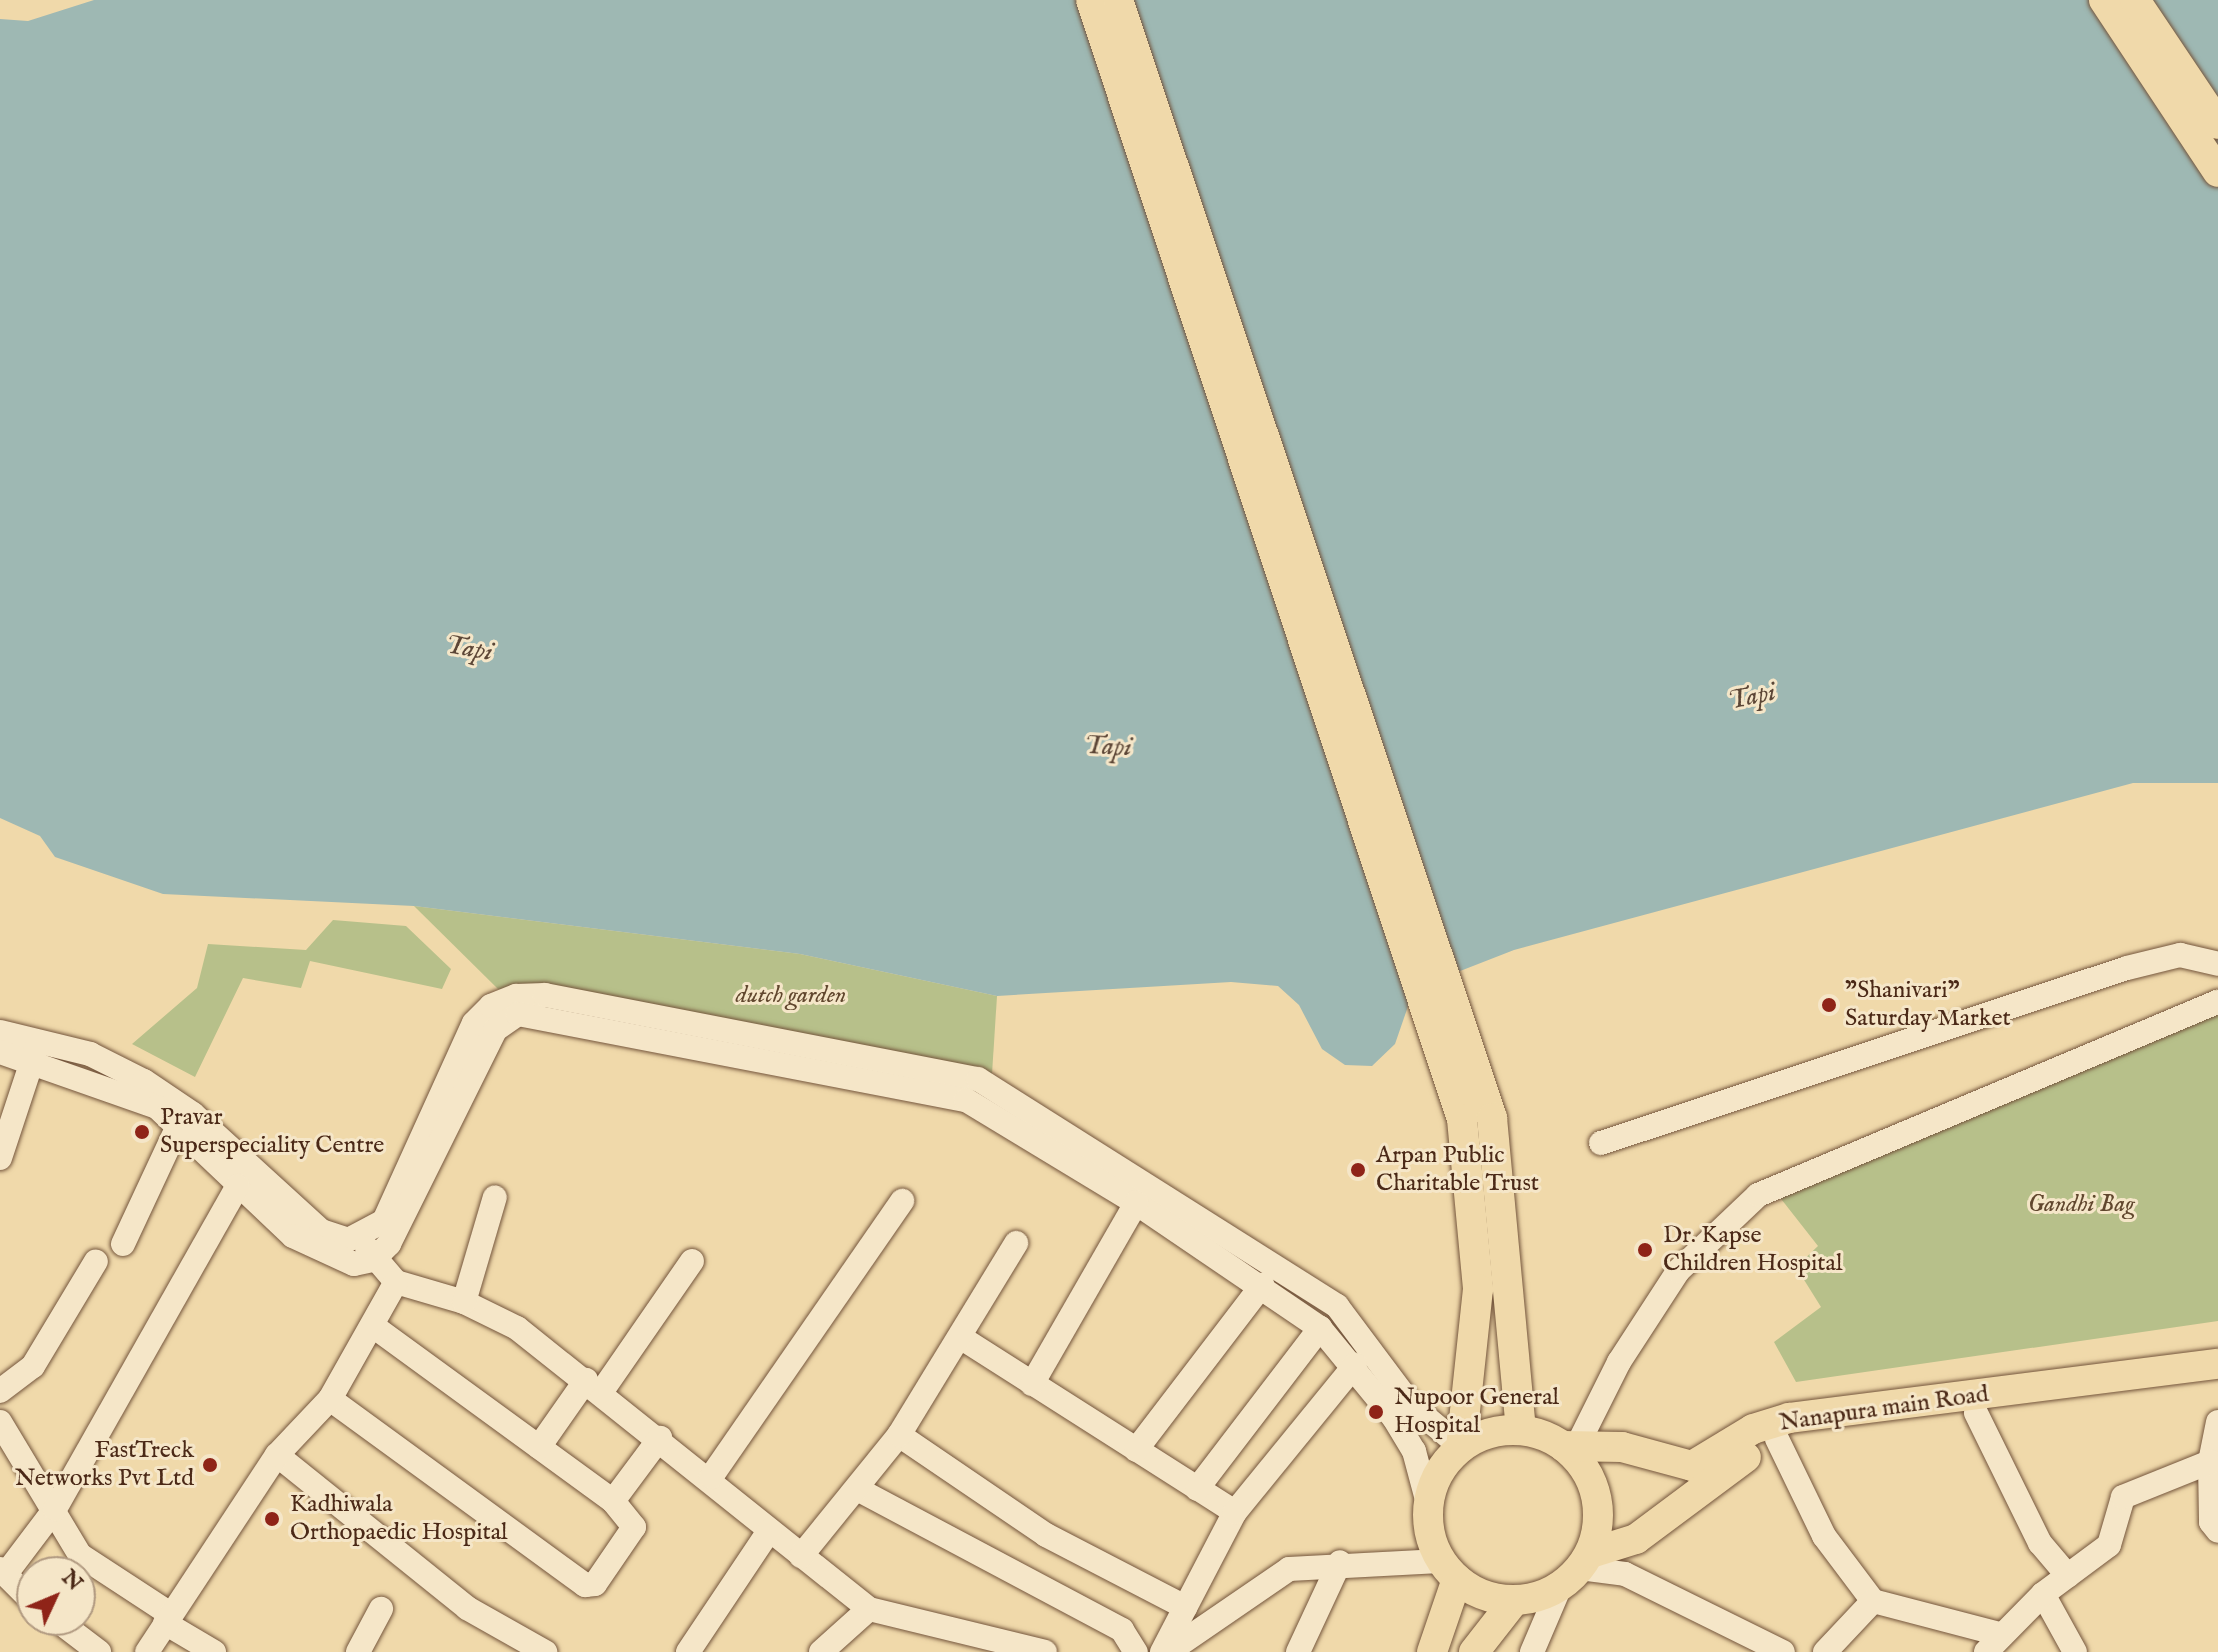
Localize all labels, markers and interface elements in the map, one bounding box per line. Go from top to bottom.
water label: Tapi [443,630,495,668]
water label: Tapi [1726,677,1778,717]
water label: Tapi [1084,730,1132,764]
place label: "Shanivari" Saturday Market [1845,977,2011,1033]
park label: dutch garden [736,982,846,1010]
marker: "Shanivari" Saturday Market [1820,996,1838,1014]
place label: Pravar Superspeciality Centre [160,1104,384,1160]
marker: Pravar Superspeciality Centre [131,1121,153,1143]
place label: Arpan Public Charitable Trust [1376,1142,1539,1198]
marker: Arpan Public Charitable Trust [1347,1159,1369,1181]
park label: Gandhi Bag [2028,1191,2134,1219]
place label: Dr. Kapse Children Hospital [1663,1222,1843,1278]
marker: Dr. Kapse Children Hospital [1634,1239,1656,1261]
street label: Nanapura main Road [1778,1380,1990,1438]
place label: Nupoor General Hospital [1394,1384,1559,1440]
marker: Nupoor General Hospital [1365,1401,1387,1423]
place label: FastTreck Networks Pvt Ltd [15,1437,194,1493]
marker: FastTreck Networks Pvt Ltd [201,1456,219,1474]
place label: Kadhiwala Orthopaedic Hospital [290,1491,508,1547]
marker: Kadhiwala Orthopaedic Hospital [261,1508,283,1530]
north arrow [16,1556,96,1636]
text: N [55,1564,89,1597]

